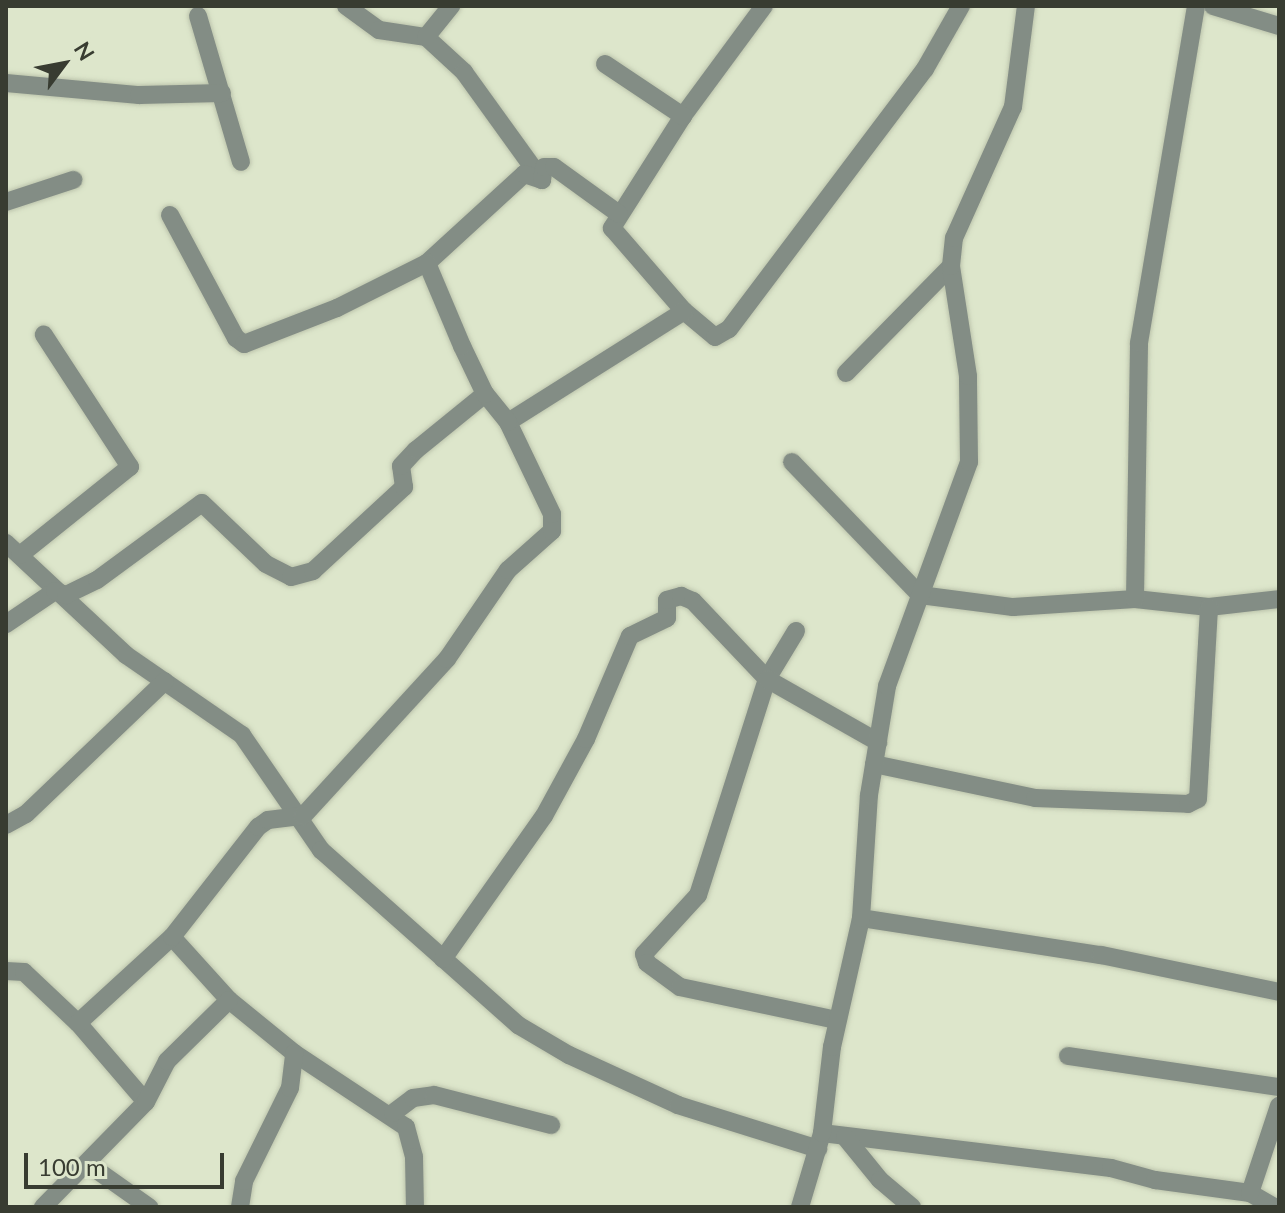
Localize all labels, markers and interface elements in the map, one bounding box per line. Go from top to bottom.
north arrow [24,24,104,104]
text: N [69,37,101,65]
scale bar [28,1137,228,1187]
text: 100 m [38,1152,106,1181]

